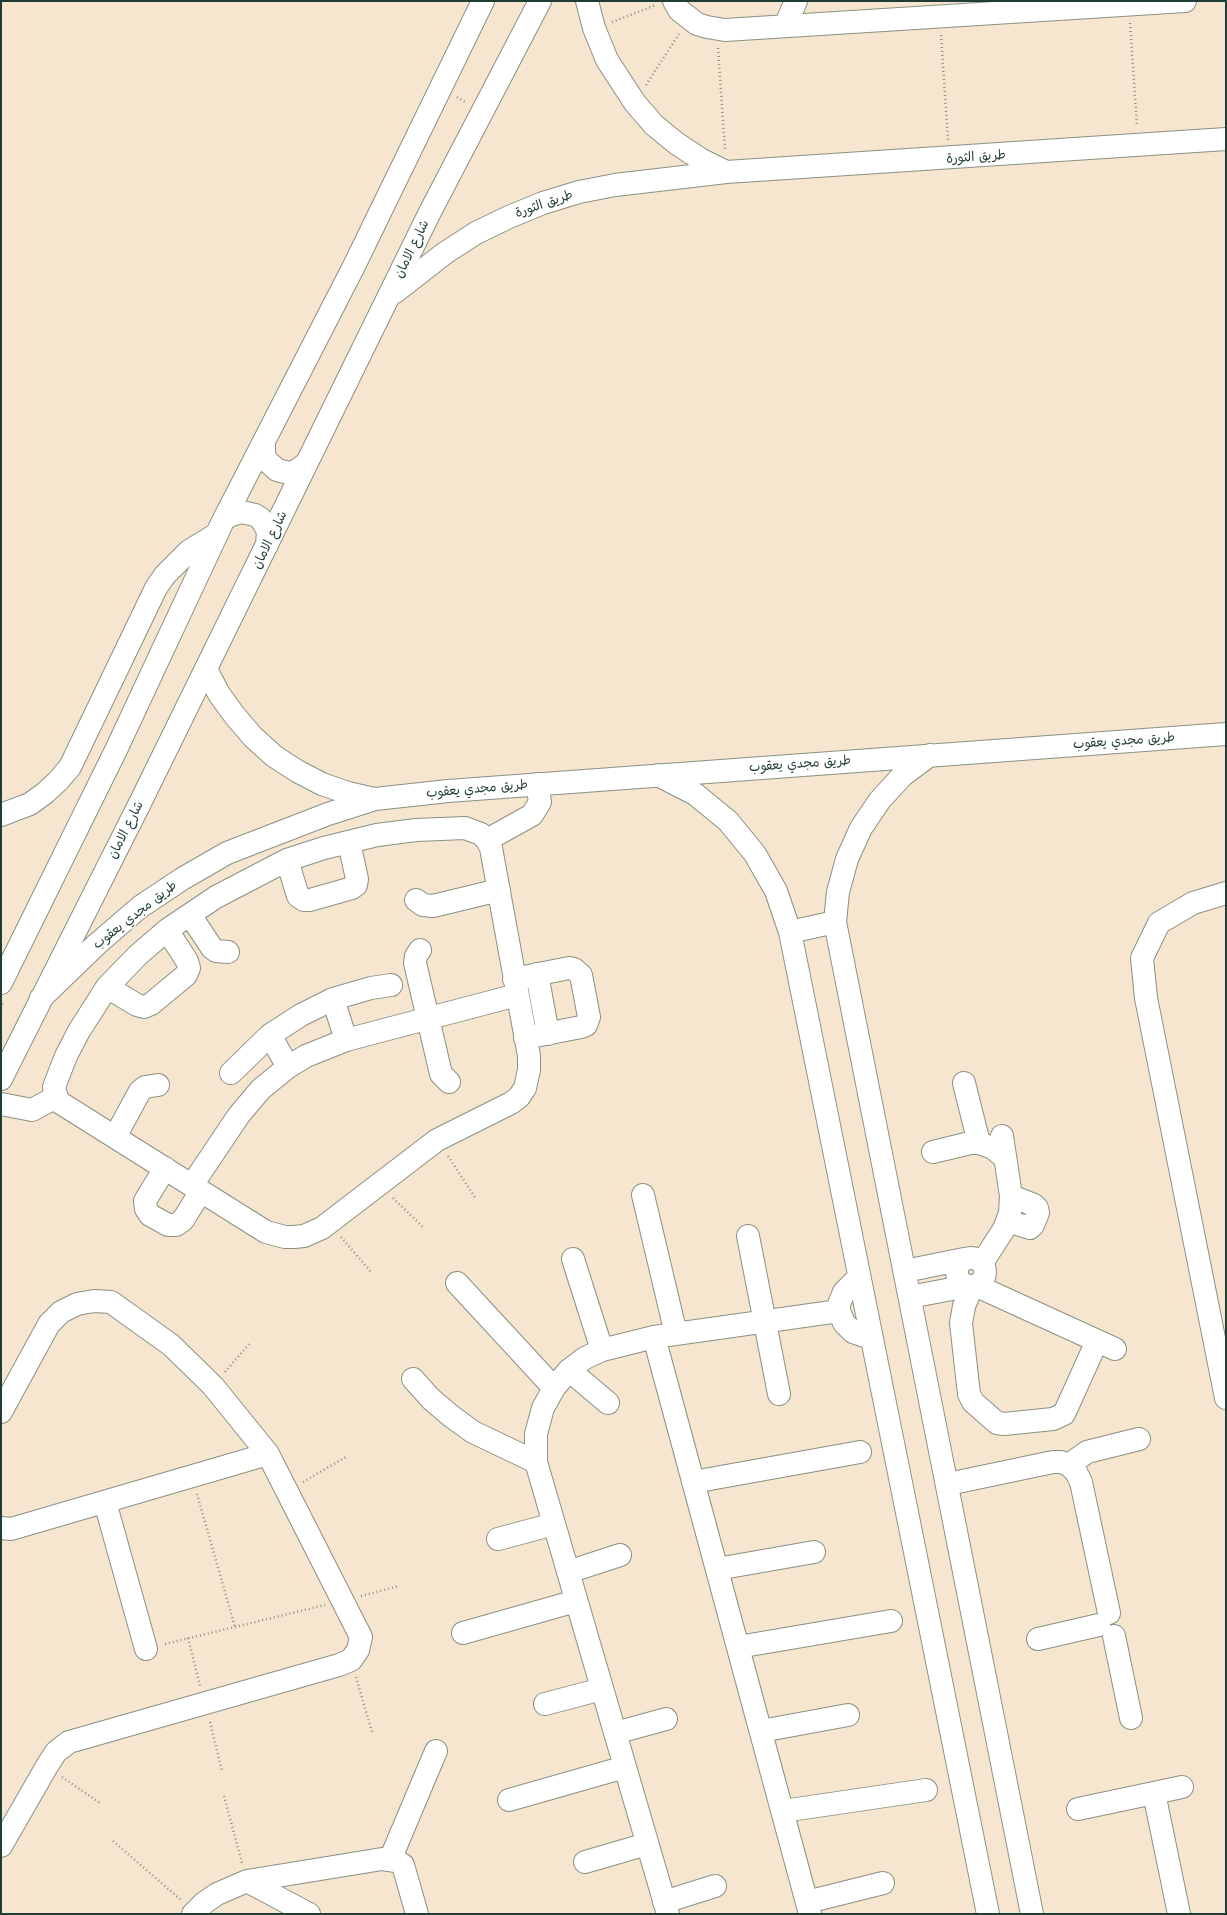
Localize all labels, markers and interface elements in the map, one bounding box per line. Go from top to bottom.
street label: طريق الثورة [946,147,1006,167]
street label: طريق الثورة [513,187,575,221]
street label: شارع الامان [391,217,433,281]
street label: شارع الامان [249,508,291,572]
street label: طريق مجدي يعقوب [1072,730,1176,752]
street label: طريق مجدي يعقوب [748,753,852,775]
street label: طريق مجدي يعقوب [425,777,529,801]
street label: شارع الامان [105,799,147,861]
street label: طريق مجدي يعقوب [90,877,180,953]

